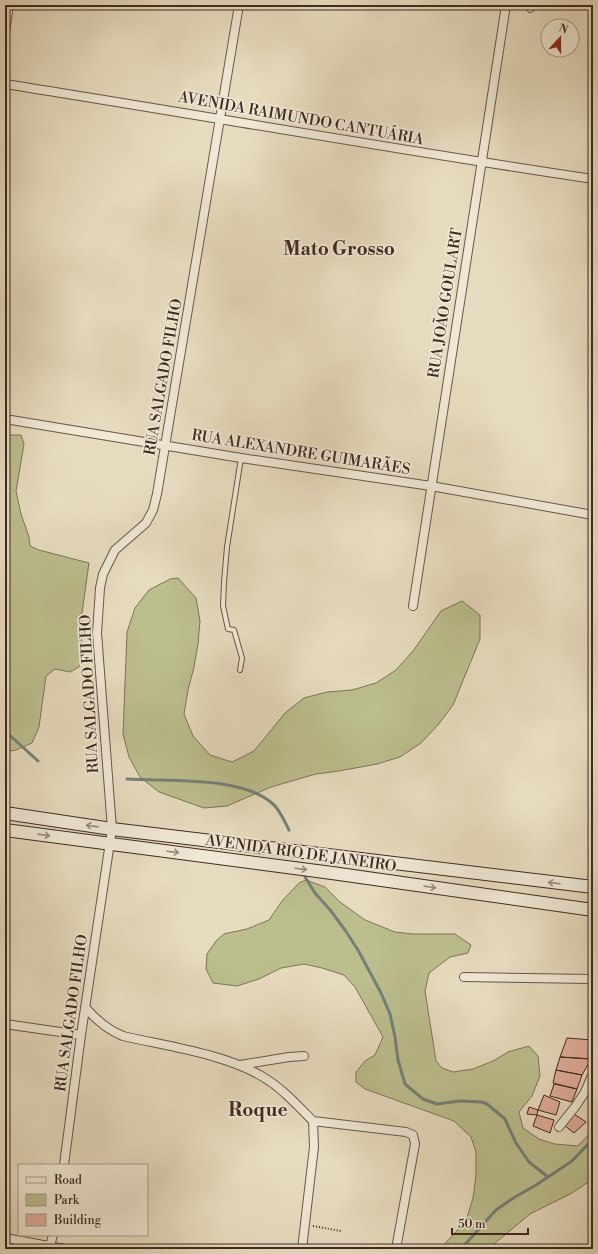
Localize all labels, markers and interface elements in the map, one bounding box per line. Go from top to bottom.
north arrow [540,18,580,58]
text: N [557,22,570,38]
street label: AVENIDA RAIMUNDO CANTUÁRIA [176,86,426,150]
street label: RUA JOÃO GOULART [423,226,467,379]
district label: Mato Grosso [283,237,395,261]
street label: RUA SALGADO FILHO [140,297,187,457]
street label: RUA ALEXANDRE GUIMARÃES [190,425,412,479]
street label: RUA SALGADO FILHO [76,614,103,774]
one-way arrow [86,822,99,830]
street label: AVENIDA RIO DE JANEIRO [203,831,398,876]
one-way arrow [37,832,50,839]
one-way arrow [166,849,179,856]
one-way arrow [295,865,308,873]
one-way arrow [548,879,561,887]
one-way arrow [423,883,436,891]
street label: RUA SALGADO FILHO [51,933,92,1093]
district label: Roque [228,1098,288,1122]
legend [18,1164,148,1236]
text: Road [54,1173,82,1188]
text: Park [54,1193,80,1208]
scale bar [452,1210,528,1236]
text: Building [53,1213,102,1228]
text: 50 m [458,1217,486,1232]

